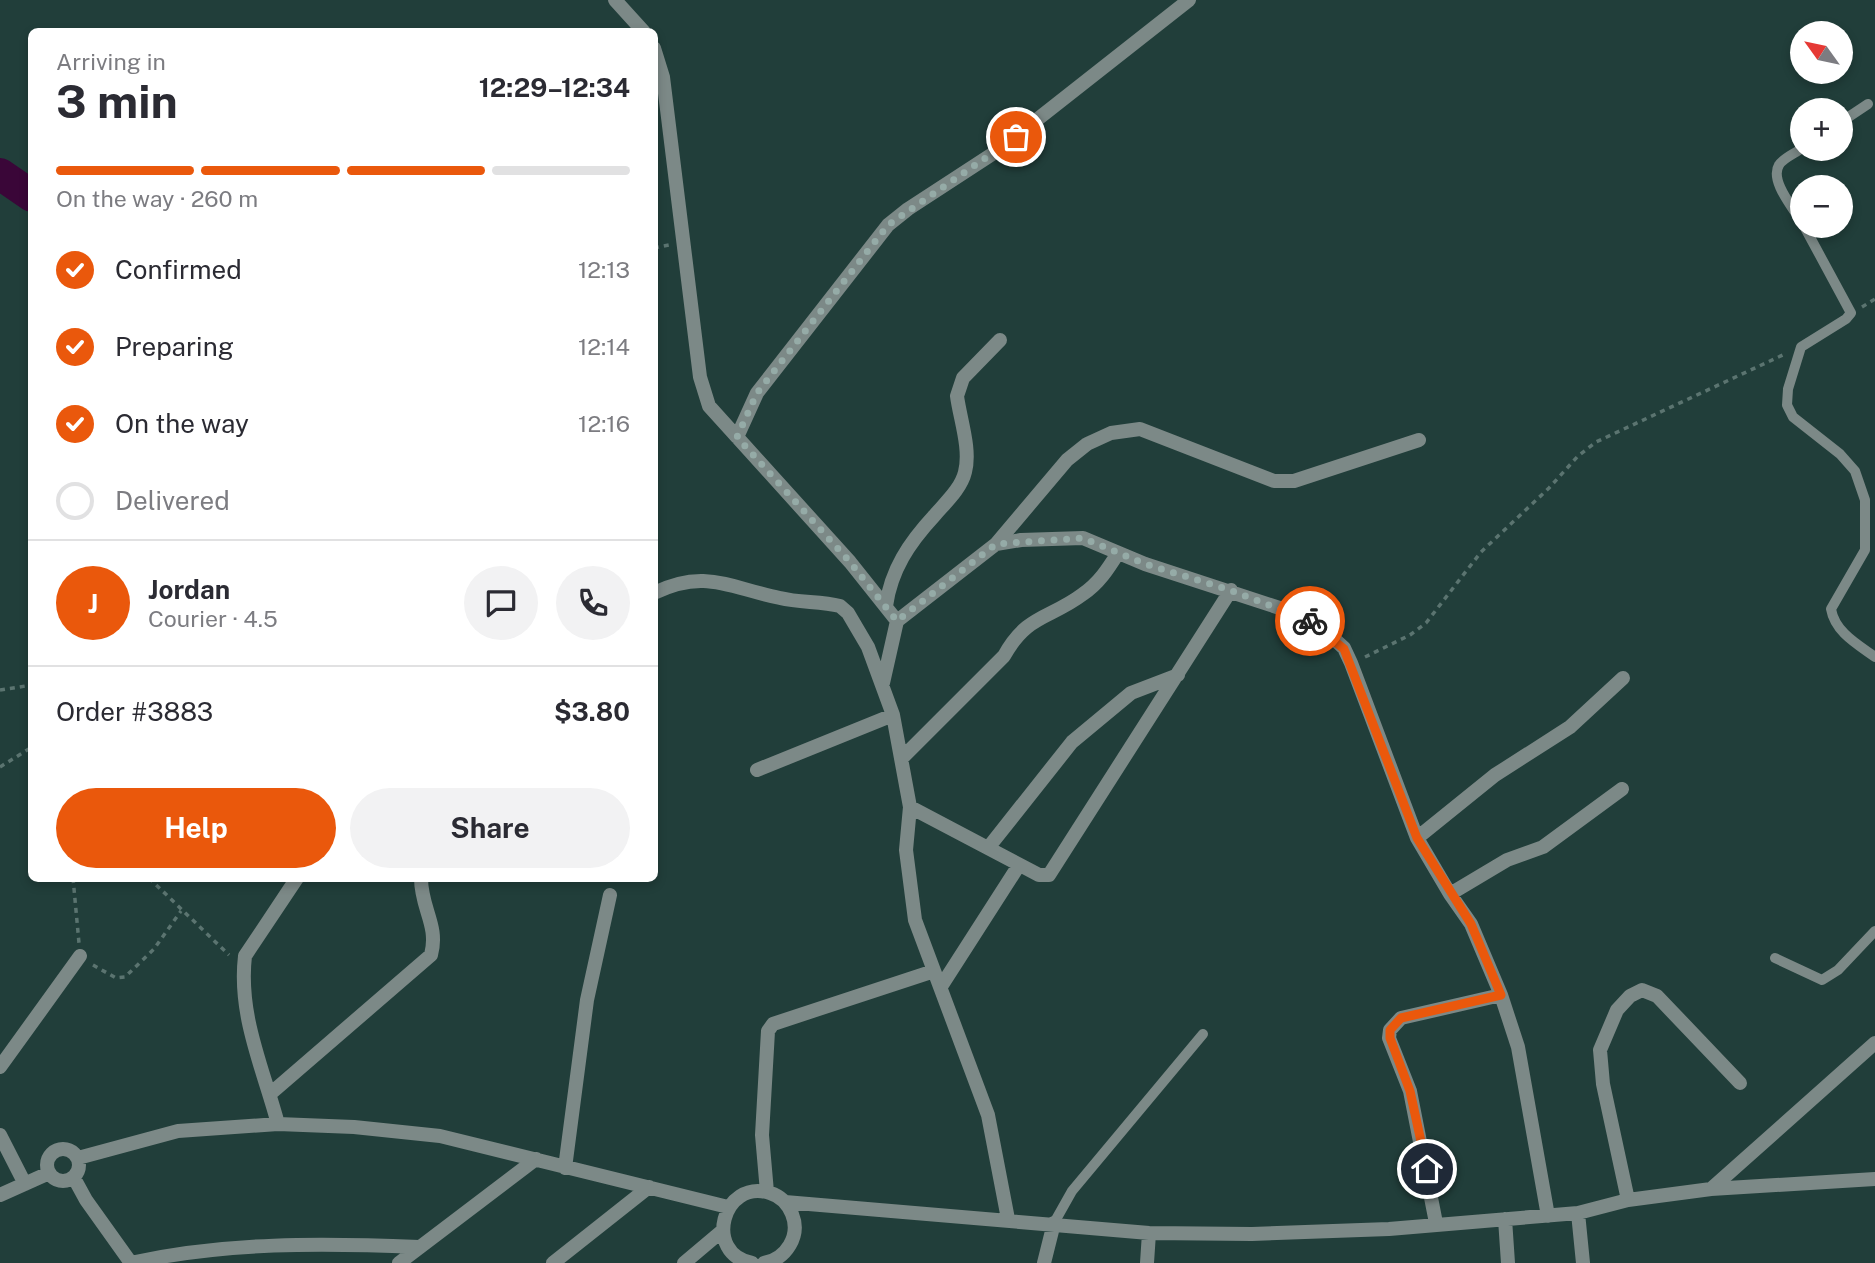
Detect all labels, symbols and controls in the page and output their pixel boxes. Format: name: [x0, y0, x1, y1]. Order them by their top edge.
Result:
north arrow: [1790, 21, 1853, 84]
map controls: [1790, 21, 1853, 238]
text: Arriving in: [56, 48, 166, 75]
text: 12:29–12:34: [479, 72, 630, 103]
text: 3 min: [56, 74, 178, 128]
button: +: [1790, 98, 1853, 161]
pin: [986, 107, 1046, 167]
icon: bag: [997, 118, 1035, 156]
button: −: [1790, 175, 1853, 238]
text: On the way · 260 m: [56, 185, 258, 212]
icon: check: [56, 251, 94, 289]
text: Confirmed: [115, 254, 242, 285]
text: 12:13: [578, 256, 630, 283]
icon: check: [56, 328, 94, 366]
text: Preparing: [115, 331, 234, 362]
text: 12:14: [578, 333, 630, 360]
icon: check: [56, 405, 94, 443]
text: On the way: [115, 408, 249, 439]
text: 12:16: [578, 410, 630, 437]
text: Delivered: [115, 485, 230, 516]
button: chat: [464, 566, 538, 640]
button: phone: [556, 566, 630, 640]
text: Jordan: [148, 574, 230, 605]
courier: [1275, 586, 1345, 656]
text: J: [88, 588, 98, 619]
icon: bike: [1291, 602, 1329, 640]
text: Courier · 4.5: [148, 605, 278, 632]
text: Order #3883: [56, 696, 213, 727]
text: $3.80: [554, 696, 630, 727]
button: Help: [56, 788, 336, 868]
button: Share: [350, 788, 630, 868]
pin: [1397, 1139, 1457, 1199]
icon: home: [1408, 1150, 1446, 1188]

